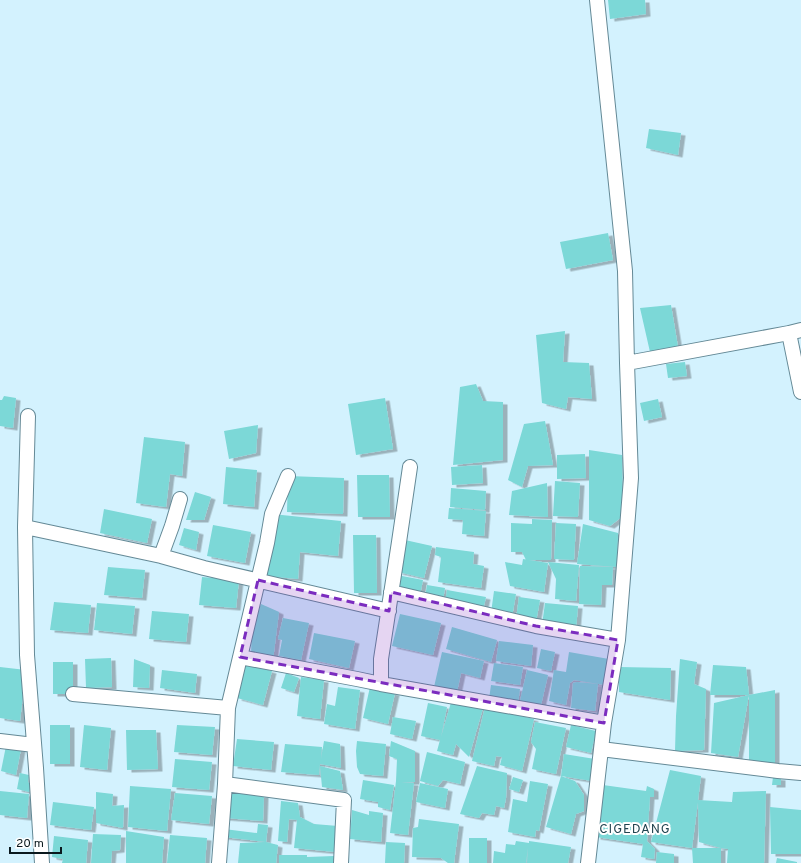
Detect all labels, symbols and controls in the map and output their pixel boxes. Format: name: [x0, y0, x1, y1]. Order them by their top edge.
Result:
district label: CIGEDANG: [599, 822, 671, 838]
scale bar: [10, 829, 61, 855]
text: 20 m: [16, 836, 44, 852]

